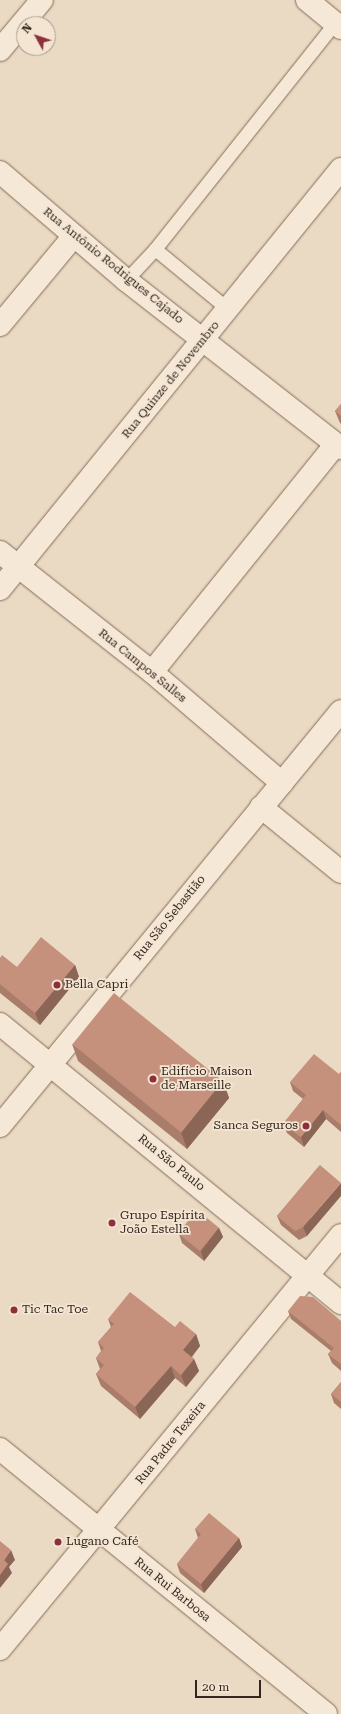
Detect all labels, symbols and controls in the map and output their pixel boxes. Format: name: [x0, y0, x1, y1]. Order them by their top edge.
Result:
north arrow: [16, 16, 56, 56]
text: N: [19, 21, 35, 36]
street label: Rua Antônio Rodrigues Cajado: [40, 205, 186, 327]
street label: Rua Quinze de Novembro: [119, 318, 223, 442]
street label: Rua Campos Salles: [95, 626, 189, 706]
street label: Rua São Sebastião: [131, 872, 209, 964]
place label: Bella Capri: [65, 978, 128, 992]
marker: Bella Capri: [52, 980, 62, 990]
place label: Edifício Maison de Marseille: [161, 1065, 252, 1093]
marker: Edifício Maison de Marseille: [148, 1074, 158, 1084]
place label: Sanca Seguros: [214, 1119, 298, 1133]
marker: Sanca Seguros: [301, 1121, 311, 1131]
street label: Rua São Paulo: [135, 1132, 207, 1194]
place label: Grupo Espírita João Estella: [120, 1209, 205, 1237]
marker: Grupo Espírita João Estella: [107, 1218, 117, 1228]
place label: Tic Tac Toe: [22, 1303, 88, 1317]
marker: Tic Tac Toe: [9, 1305, 19, 1315]
street label: Rua Padre Texeira: [133, 1398, 209, 1488]
place label: Lugano Café: [66, 1535, 139, 1549]
marker: Lugano Café: [53, 1537, 63, 1547]
street label: Rua Rui Barbosa: [131, 1555, 213, 1625]
scale bar: [197, 1672, 263, 1698]
text: 20 m: [202, 1680, 229, 1694]

